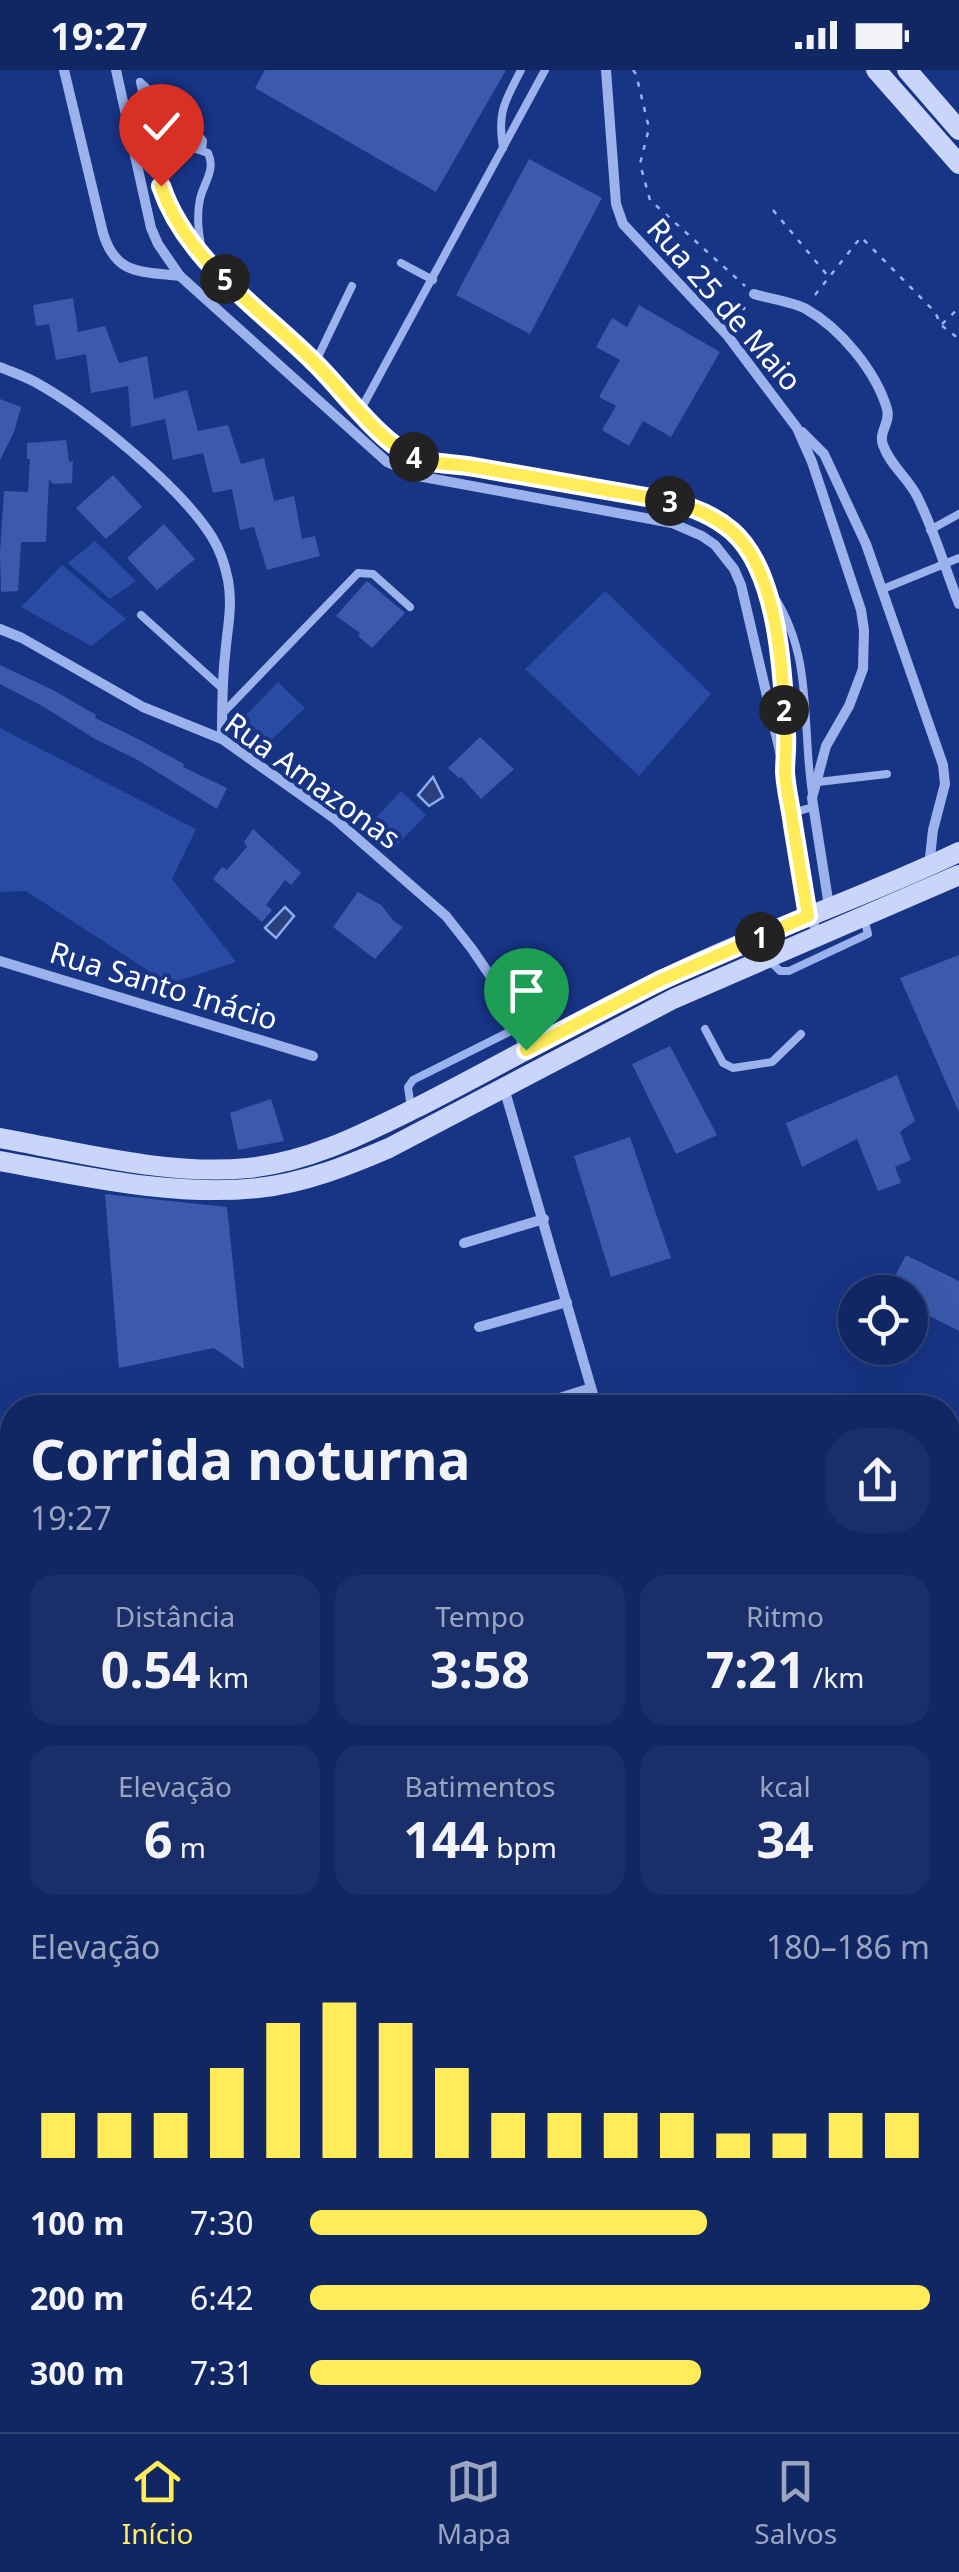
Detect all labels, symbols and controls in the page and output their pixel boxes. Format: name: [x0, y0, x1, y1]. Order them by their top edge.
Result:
text: 19:27: [50, 9, 148, 61]
pin: [119, 84, 204, 187]
icon: check: [134, 99, 189, 154]
street label: Rua 25 de Maio: [638, 209, 812, 399]
pin: 5: [200, 254, 250, 304]
text: 5: [217, 260, 233, 298]
pin: 4: [389, 432, 439, 482]
text: 4: [406, 438, 422, 476]
pin: 3: [645, 476, 695, 526]
text: 3: [662, 482, 678, 520]
pin: 2: [759, 685, 809, 735]
text: 2: [776, 691, 792, 729]
street label: Rua Amazonas: [217, 702, 409, 858]
pin: 1: [735, 912, 785, 962]
text: 1: [752, 918, 768, 956]
street label: Rua Santo Inácio: [45, 931, 283, 1039]
pin: [484, 948, 569, 1051]
icon: arrive: [499, 963, 554, 1018]
map controls: [838, 1275, 928, 1365]
button: locate: [838, 1275, 928, 1365]
text: Corrida noturna: [30, 1421, 470, 1496]
button: share: [825, 1428, 930, 1533]
text: 19:27: [30, 1496, 112, 1539]
text: Distância: [115, 1597, 235, 1635]
text: Tempo: [435, 1597, 525, 1635]
text: Ritmo: [746, 1597, 824, 1635]
text: 0.54: [101, 1635, 201, 1703]
text: 3:58: [430, 1635, 530, 1703]
text: 7:21: [706, 1635, 806, 1703]
text: km: [201, 1658, 249, 1696]
text: /km: [806, 1658, 864, 1696]
text: Elevação: [118, 1767, 232, 1805]
text: Batimentos: [405, 1767, 555, 1805]
text: kcal: [759, 1767, 811, 1805]
text: 6: [144, 1805, 173, 1873]
text: 144: [403, 1805, 489, 1873]
text: 34: [756, 1805, 814, 1873]
text: m: [173, 1828, 206, 1866]
text: bpm: [489, 1828, 557, 1866]
text: Elevação: [30, 1925, 160, 1968]
text: 180–186 m: [766, 1925, 930, 1968]
text: 100 m: [30, 2201, 124, 2244]
text: 7:30: [190, 2201, 254, 2244]
text: 200 m: [30, 2276, 124, 2319]
text: 6:42: [190, 2276, 254, 2319]
text: 300 m: [30, 2351, 124, 2394]
text: 7:31: [190, 2351, 254, 2394]
tab: Início: [122, 2454, 193, 2552]
tab: Mapa: [437, 2454, 511, 2552]
tab: Salvos: [754, 2454, 837, 2552]

